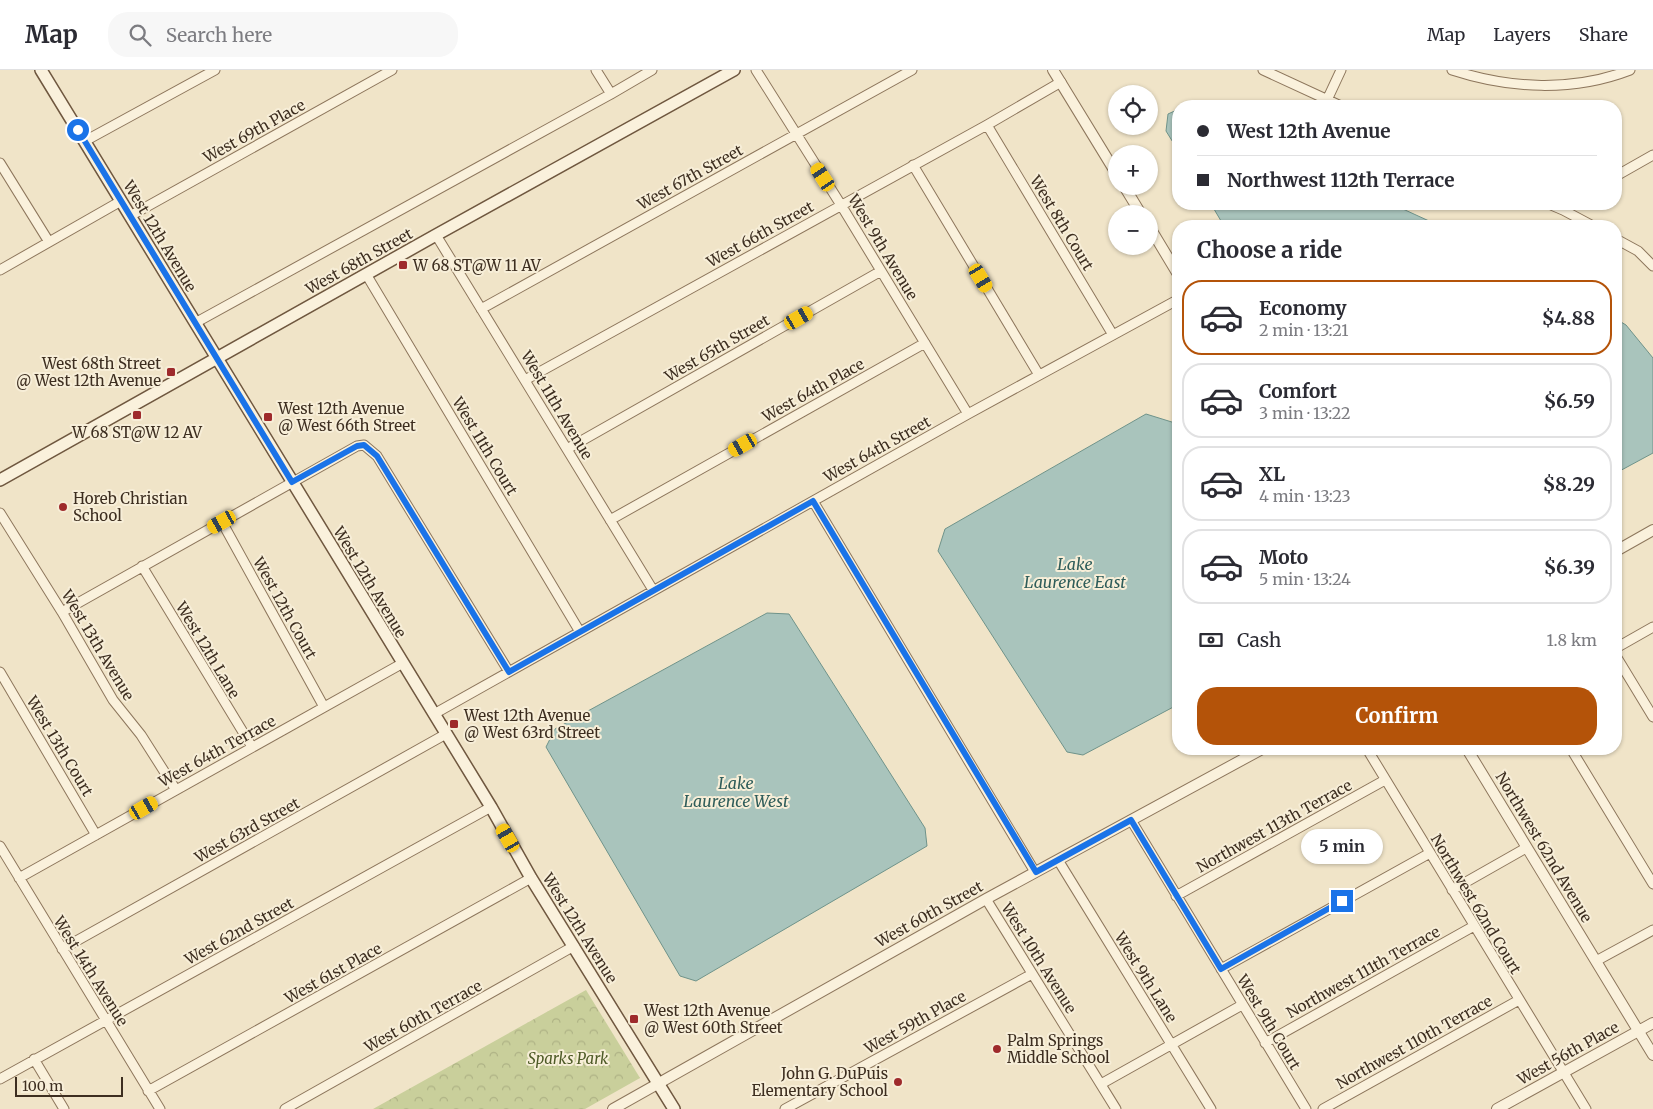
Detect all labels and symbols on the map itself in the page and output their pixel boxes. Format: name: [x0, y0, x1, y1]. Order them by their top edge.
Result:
street label: West 69th Place: [199, 95, 308, 167]
route start: [67, 119, 89, 141]
street label: West 67th Street: [633, 140, 746, 214]
car: [808, 160, 837, 194]
street label: West 8th Court: [1026, 171, 1098, 274]
street label: West 12th Avenue: [119, 176, 201, 295]
street label: West 9th Avenue: [843, 190, 922, 303]
street label: West 66th Street: [702, 197, 817, 272]
street label: West 68th Street: [301, 224, 416, 299]
place label: W 68 ST@W 11 AV: [412, 256, 542, 275]
marker: W 68 ST@W 11 AV: [397, 259, 409, 271]
car: [966, 261, 995, 295]
car: [782, 304, 815, 332]
street label: West 65th Street: [660, 310, 773, 386]
street label: West 11th Avenue: [517, 346, 597, 463]
place label: West 68th Street @ West 12th Avenue: [16, 354, 161, 390]
street label: West 64th Place: [758, 354, 868, 426]
marker: West 68th Street @ West 12th Avenue: [165, 366, 177, 378]
street label: West 11th Court: [448, 393, 522, 499]
place label: West 12th Avenue @ West 66th Street: [277, 399, 416, 435]
marker: W 68 ST@W 12 AV: [131, 409, 143, 421]
marker: West 12th Avenue @ West 66th Street: [262, 411, 274, 423]
street label: West 64th Street: [819, 412, 934, 487]
place label: W 68 ST@W 12 AV: [71, 423, 203, 442]
car: [726, 431, 759, 459]
place label: Horeb Christian School: [73, 489, 188, 525]
marker: Horeb Christian School: [57, 501, 69, 513]
car: [205, 508, 238, 536]
street label: West 12th Avenue: [329, 522, 411, 641]
street label: West 12th Court: [249, 553, 321, 663]
water label: Lake Laurence East: [1024, 554, 1126, 592]
street label: West 13th Avenue: [57, 585, 139, 704]
street label: West 12th Lane: [171, 597, 244, 702]
street label: West 13th Court: [22, 692, 97, 800]
place label: West 12th Avenue @ West 63rd Street: [463, 706, 600, 742]
street label: West 64th Terrace: [154, 711, 279, 792]
marker: West 12th Avenue @ West 63rd Street: [448, 718, 460, 730]
street label: Northwest 62nd Avenue: [1492, 768, 1597, 926]
water label: Lake Laurence West: [684, 773, 789, 811]
street label: Northwest 113th Terrace: [1193, 775, 1355, 877]
street label: West 63rd Street: [190, 793, 303, 867]
car: [127, 794, 160, 822]
car: [494, 821, 521, 855]
callout: 5 min: [1301, 828, 1383, 864]
street label: Northwest 62nd Court: [1427, 831, 1525, 978]
street label: West 12th Avenue: [538, 869, 622, 987]
street label: West 60th Street: [871, 877, 986, 952]
route end: [1331, 890, 1353, 912]
street label: West 62nd Street: [180, 893, 297, 969]
street label: West 10th Avenue: [997, 898, 1081, 1017]
street label: West 14th Avenue: [49, 912, 132, 1030]
street label: Northwest 111th Terrace: [1283, 922, 1443, 1022]
street label: West 9th Lane: [1110, 927, 1181, 1026]
street label: West 61st Place: [280, 938, 385, 1008]
street label: West 9th Court: [1233, 970, 1305, 1073]
street label: West 60th Terrace: [360, 976, 485, 1057]
street label: West 59th Place: [860, 986, 969, 1058]
street label: Northwest 110th Terrace: [1333, 991, 1496, 1093]
place label: West 12th Avenue @ West 60th Street: [643, 1001, 783, 1037]
marker: West 12th Avenue @ West 60th Street: [628, 1013, 640, 1025]
street label: West 56th Place: [1513, 1017, 1622, 1089]
place label: Palm Springs Middle School: [1007, 1031, 1110, 1067]
marker: Palm Springs Middle School: [991, 1043, 1003, 1055]
park label: Sparks Park: [528, 1049, 609, 1068]
place label: John G. DuPuis Elementary School: [751, 1064, 888, 1100]
scale bar: [15, 1074, 122, 1097]
marker: John G. DuPuis Elementary School: [892, 1076, 904, 1088]

